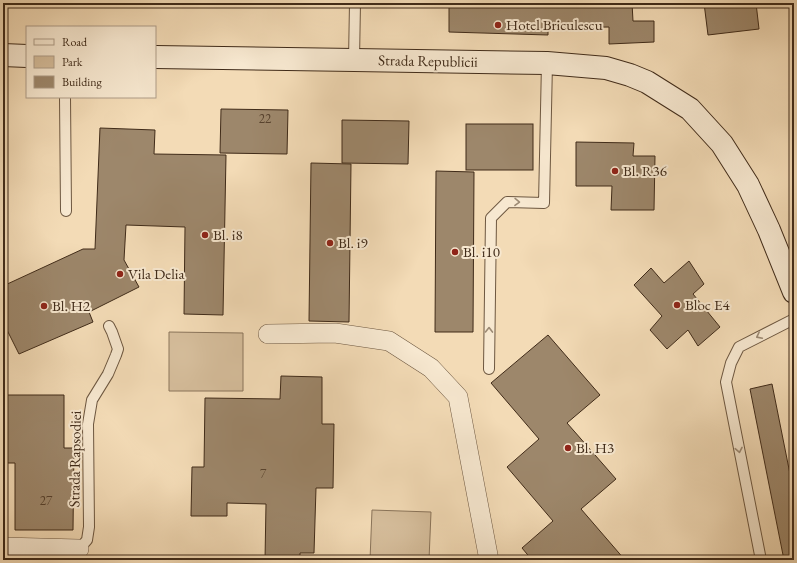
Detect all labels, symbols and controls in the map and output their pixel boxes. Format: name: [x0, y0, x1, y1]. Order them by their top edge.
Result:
place label: Hotel Briculescu: [506, 15, 603, 34]
marker: Hotel Briculescu: [493, 20, 503, 30]
legend: [26, 26, 156, 98]
text: Road: [62, 34, 88, 50]
street label: Strada Republicii: [378, 50, 478, 71]
text: Park: [62, 54, 83, 70]
text: Building: [62, 74, 103, 90]
house number: 22: [259, 110, 272, 127]
place label: Bl. R36: [623, 161, 667, 180]
marker: Bl. R36: [610, 166, 620, 176]
one-way arrow: [514, 198, 520, 206]
place label: Bl. i8: [213, 225, 243, 244]
marker: Bl. i8: [200, 230, 210, 240]
place label: Bl. i9: [338, 233, 368, 252]
marker: Bl. i9: [325, 238, 335, 248]
place label: Bl. i10: [463, 242, 500, 261]
marker: Bl. i10: [450, 247, 460, 257]
place label: Vila Delia: [128, 264, 184, 283]
marker: Vila Delia: [115, 269, 125, 279]
place label: Bloc E4: [685, 295, 730, 314]
place label: Bl. H2: [52, 296, 91, 315]
marker: Bloc E4: [672, 300, 682, 310]
marker: Bl. H2: [39, 301, 49, 311]
one-way arrow: [485, 327, 493, 333]
one-way arrow: [756, 331, 763, 339]
street label: Strada Rapsodiei: [64, 410, 85, 508]
place label: Bl. H3: [576, 438, 614, 457]
marker: Bl. H3: [563, 443, 573, 453]
one-way arrow: [735, 447, 743, 453]
house number: 7: [260, 465, 267, 482]
house number: 27: [40, 492, 53, 509]

